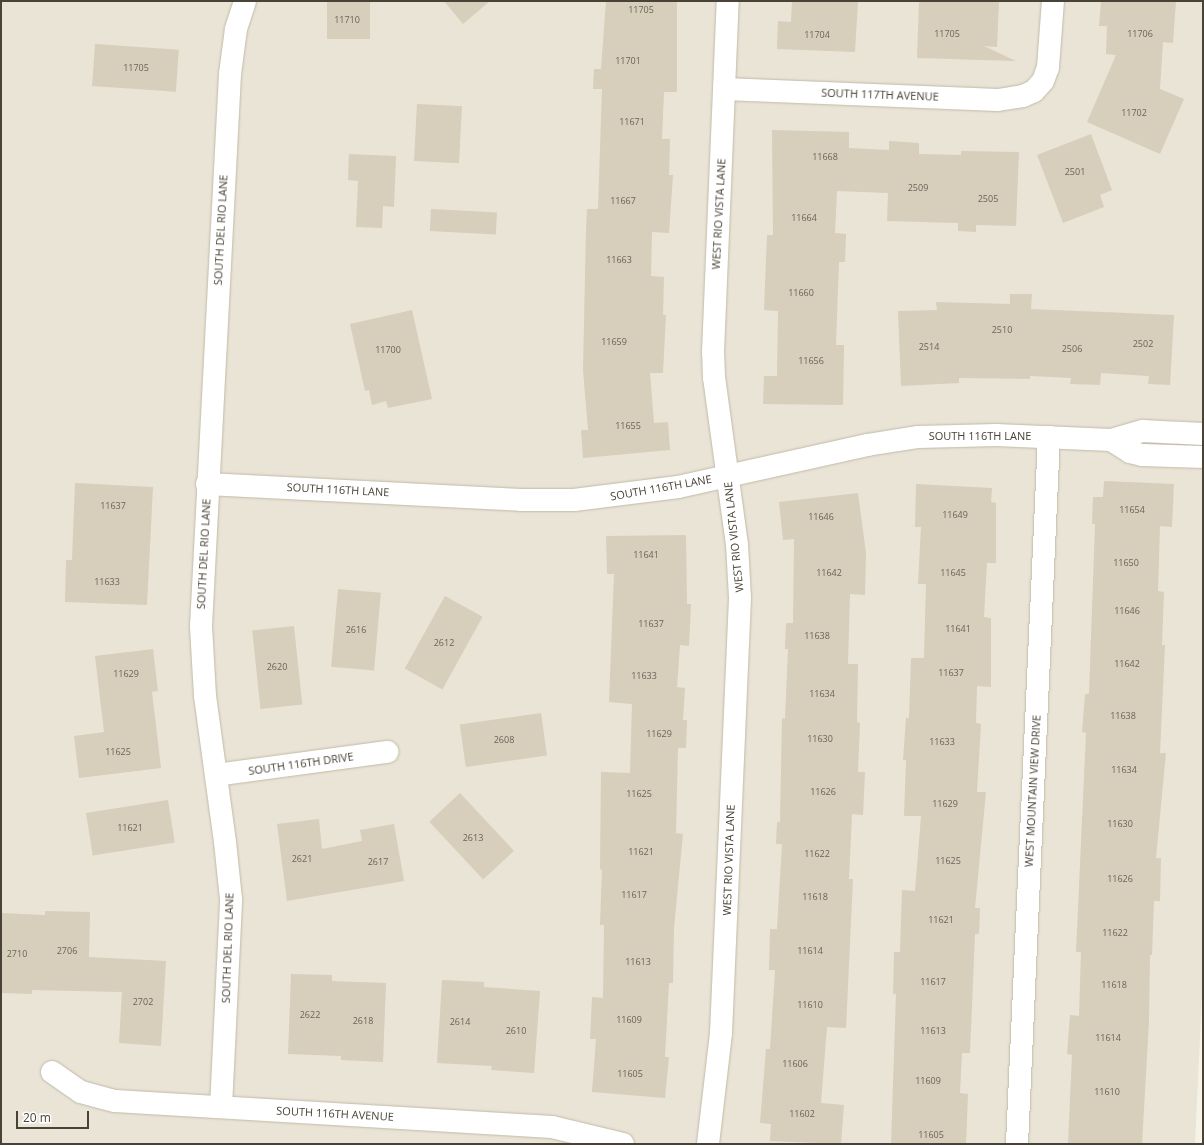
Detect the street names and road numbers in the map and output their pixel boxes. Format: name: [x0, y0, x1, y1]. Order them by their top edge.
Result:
street label: SOUTH 117TH AVENUE: [821, 86, 939, 104]
street label: WEST RIO VISTA LANE: [710, 158, 728, 270]
street label: SOUTH DEL RIO LANE: [212, 174, 230, 286]
street label: SOUTH 116TH LANE: [929, 429, 1031, 443]
street label: SOUTH 116TH LANE: [609, 473, 713, 503]
street label: SOUTH 116TH LANE: [286, 481, 390, 499]
street label: WEST RIO VISTA LANE: [722, 481, 746, 593]
street label: SOUTH DEL RIO LANE: [195, 498, 213, 610]
street label: WEST MOUNTAIN VIEW DRIVE: [1022, 715, 1044, 867]
street label: SOUTH 116TH DRIVE: [248, 750, 354, 778]
street label: WEST RIO VISTA LANE: [720, 804, 738, 916]
street label: SOUTH DEL RIO LANE: [219, 892, 237, 1004]
street label: SOUTH 116TH AVENUE: [276, 1104, 394, 1124]

